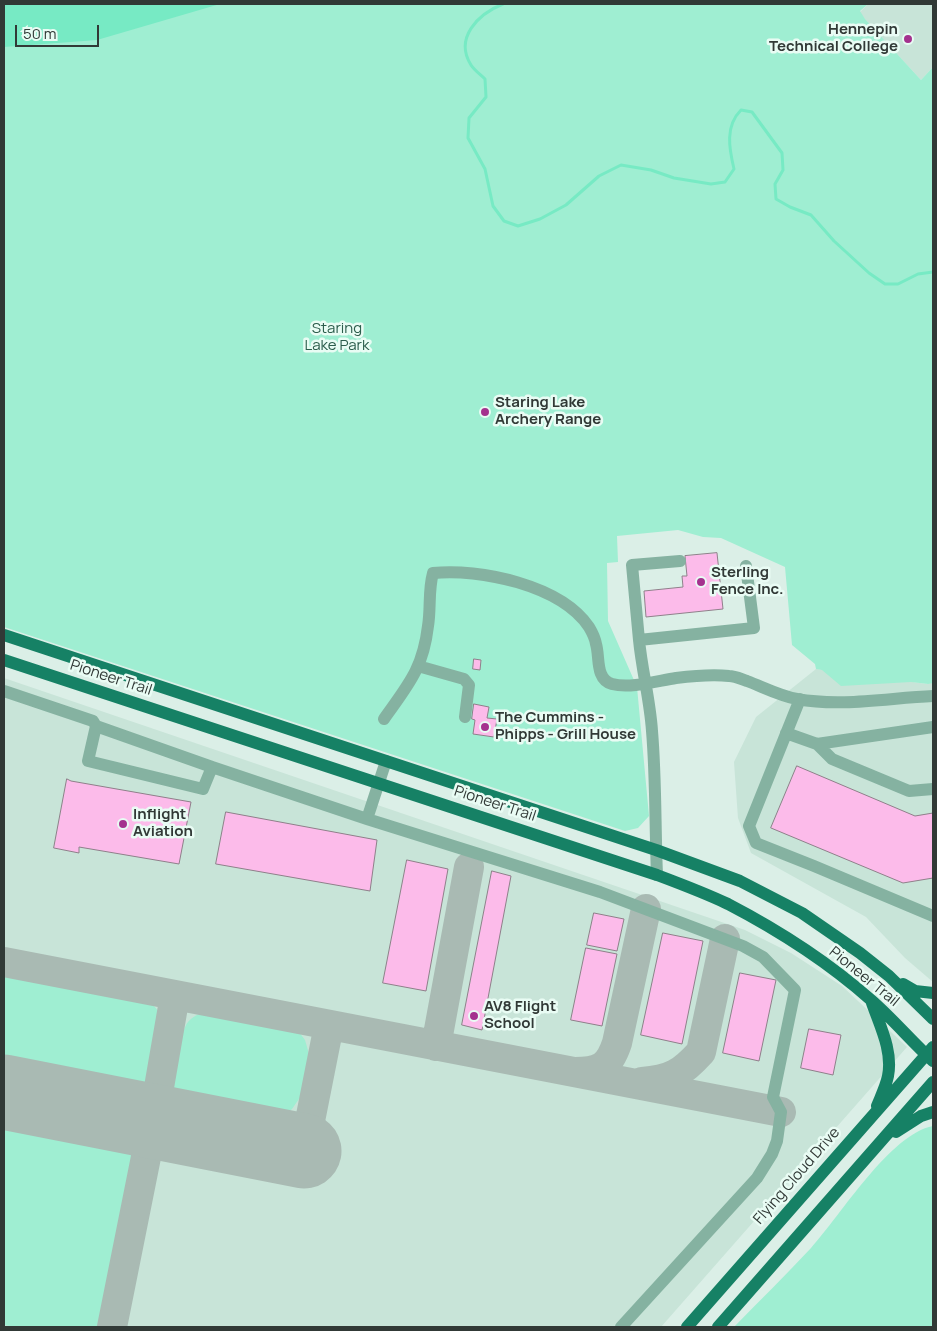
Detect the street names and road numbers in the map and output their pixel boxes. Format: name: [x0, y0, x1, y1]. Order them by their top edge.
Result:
street label: Pioneer Trail: [68, 656, 154, 700]
street label: Pioneer Trail: [452, 782, 538, 826]
street label: Pioneer Trail: [825, 943, 903, 1011]
street label: Flying Cloud Drive: [750, 1124, 844, 1228]

